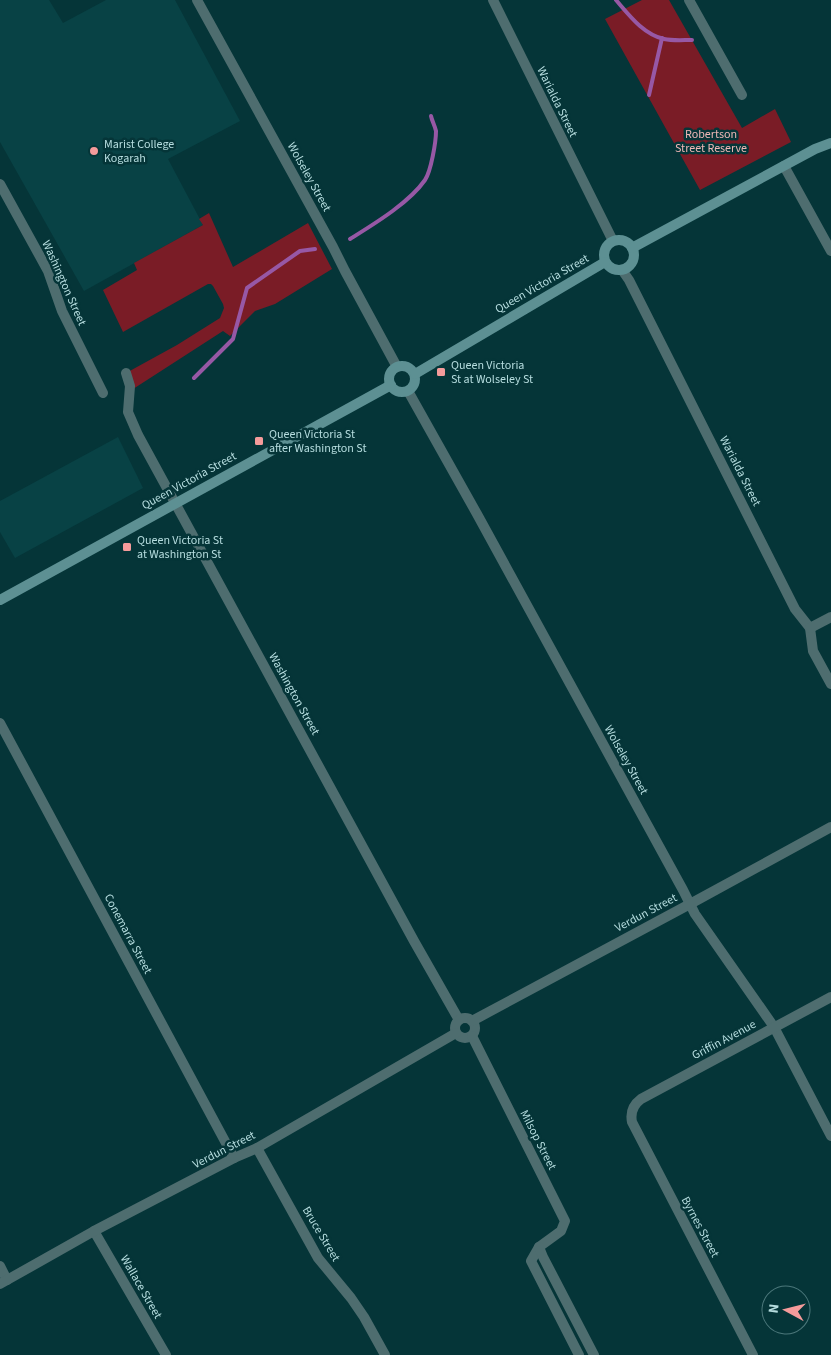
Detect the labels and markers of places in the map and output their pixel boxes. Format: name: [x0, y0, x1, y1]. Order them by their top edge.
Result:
place label: Marist College Kogarah: [104, 136, 174, 167]
marker: Marist College Kogarah: [88, 145, 100, 157]
place label: Queen Victoria St at Wolseley St: [451, 357, 533, 388]
marker: Queen Victoria St at Wolseley St: [435, 366, 447, 378]
place label: Queen Victoria St after Washington St: [269, 426, 366, 457]
marker: Queen Victoria St after Washington St: [253, 435, 265, 447]
place label: Queen Victoria St at Washington St: [137, 532, 223, 563]
marker: Queen Victoria St at Washington St: [121, 541, 133, 553]

